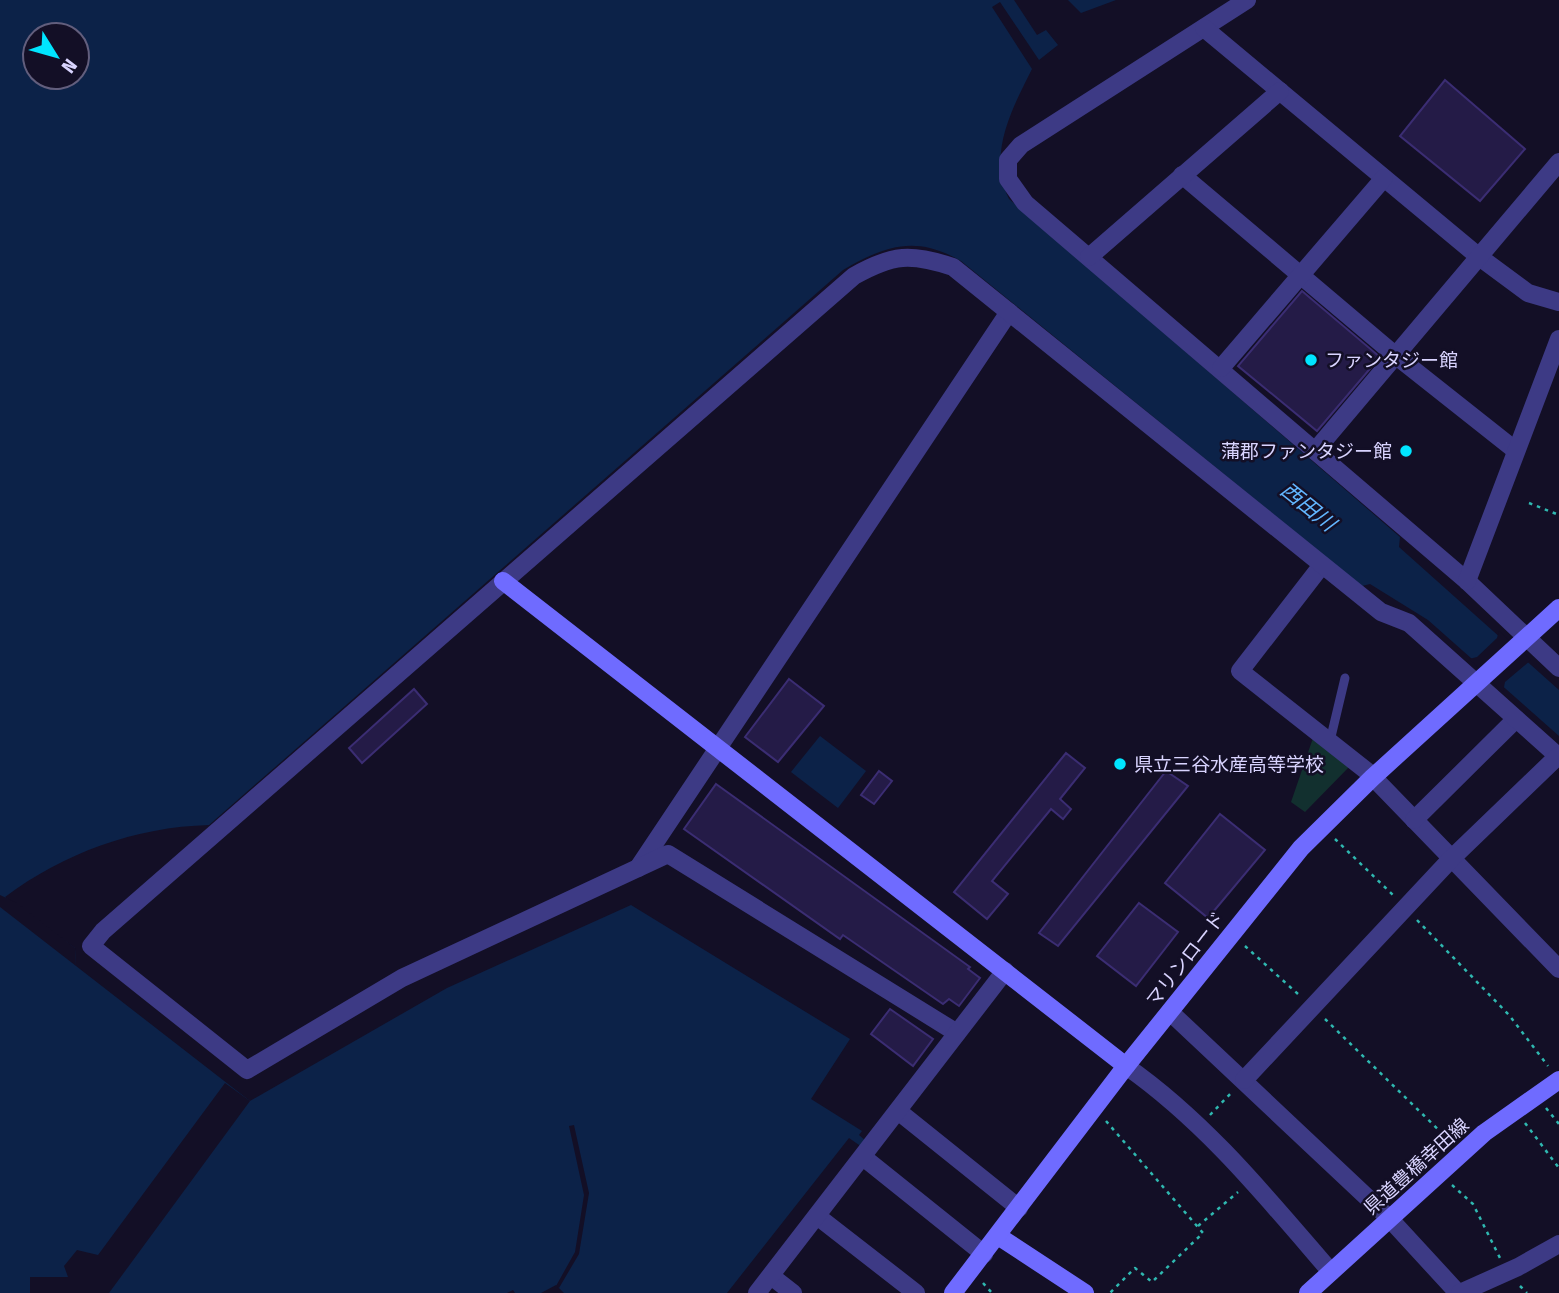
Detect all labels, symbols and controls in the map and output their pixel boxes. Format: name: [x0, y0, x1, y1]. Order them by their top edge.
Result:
north arrow: [21, 21, 91, 91]
text: N: [57, 54, 82, 77]
place label: ファンタジー館: [1325, 349, 1458, 372]
marker: ファンタジー館: [1303, 352, 1319, 368]
place label: 蒲郡ファンタジー館: [1221, 440, 1392, 463]
marker: 蒲郡ファンタジー館: [1398, 443, 1414, 459]
water label: 西田川: [1275, 477, 1342, 538]
place label: 県立三谷水産高等学校: [1134, 753, 1324, 776]
marker: 県立三谷水産高等学校: [1112, 756, 1128, 772]
street label: マリンロード: [1141, 907, 1230, 1011]
street label: 県道豊橋幸田線: [1359, 1113, 1473, 1219]

